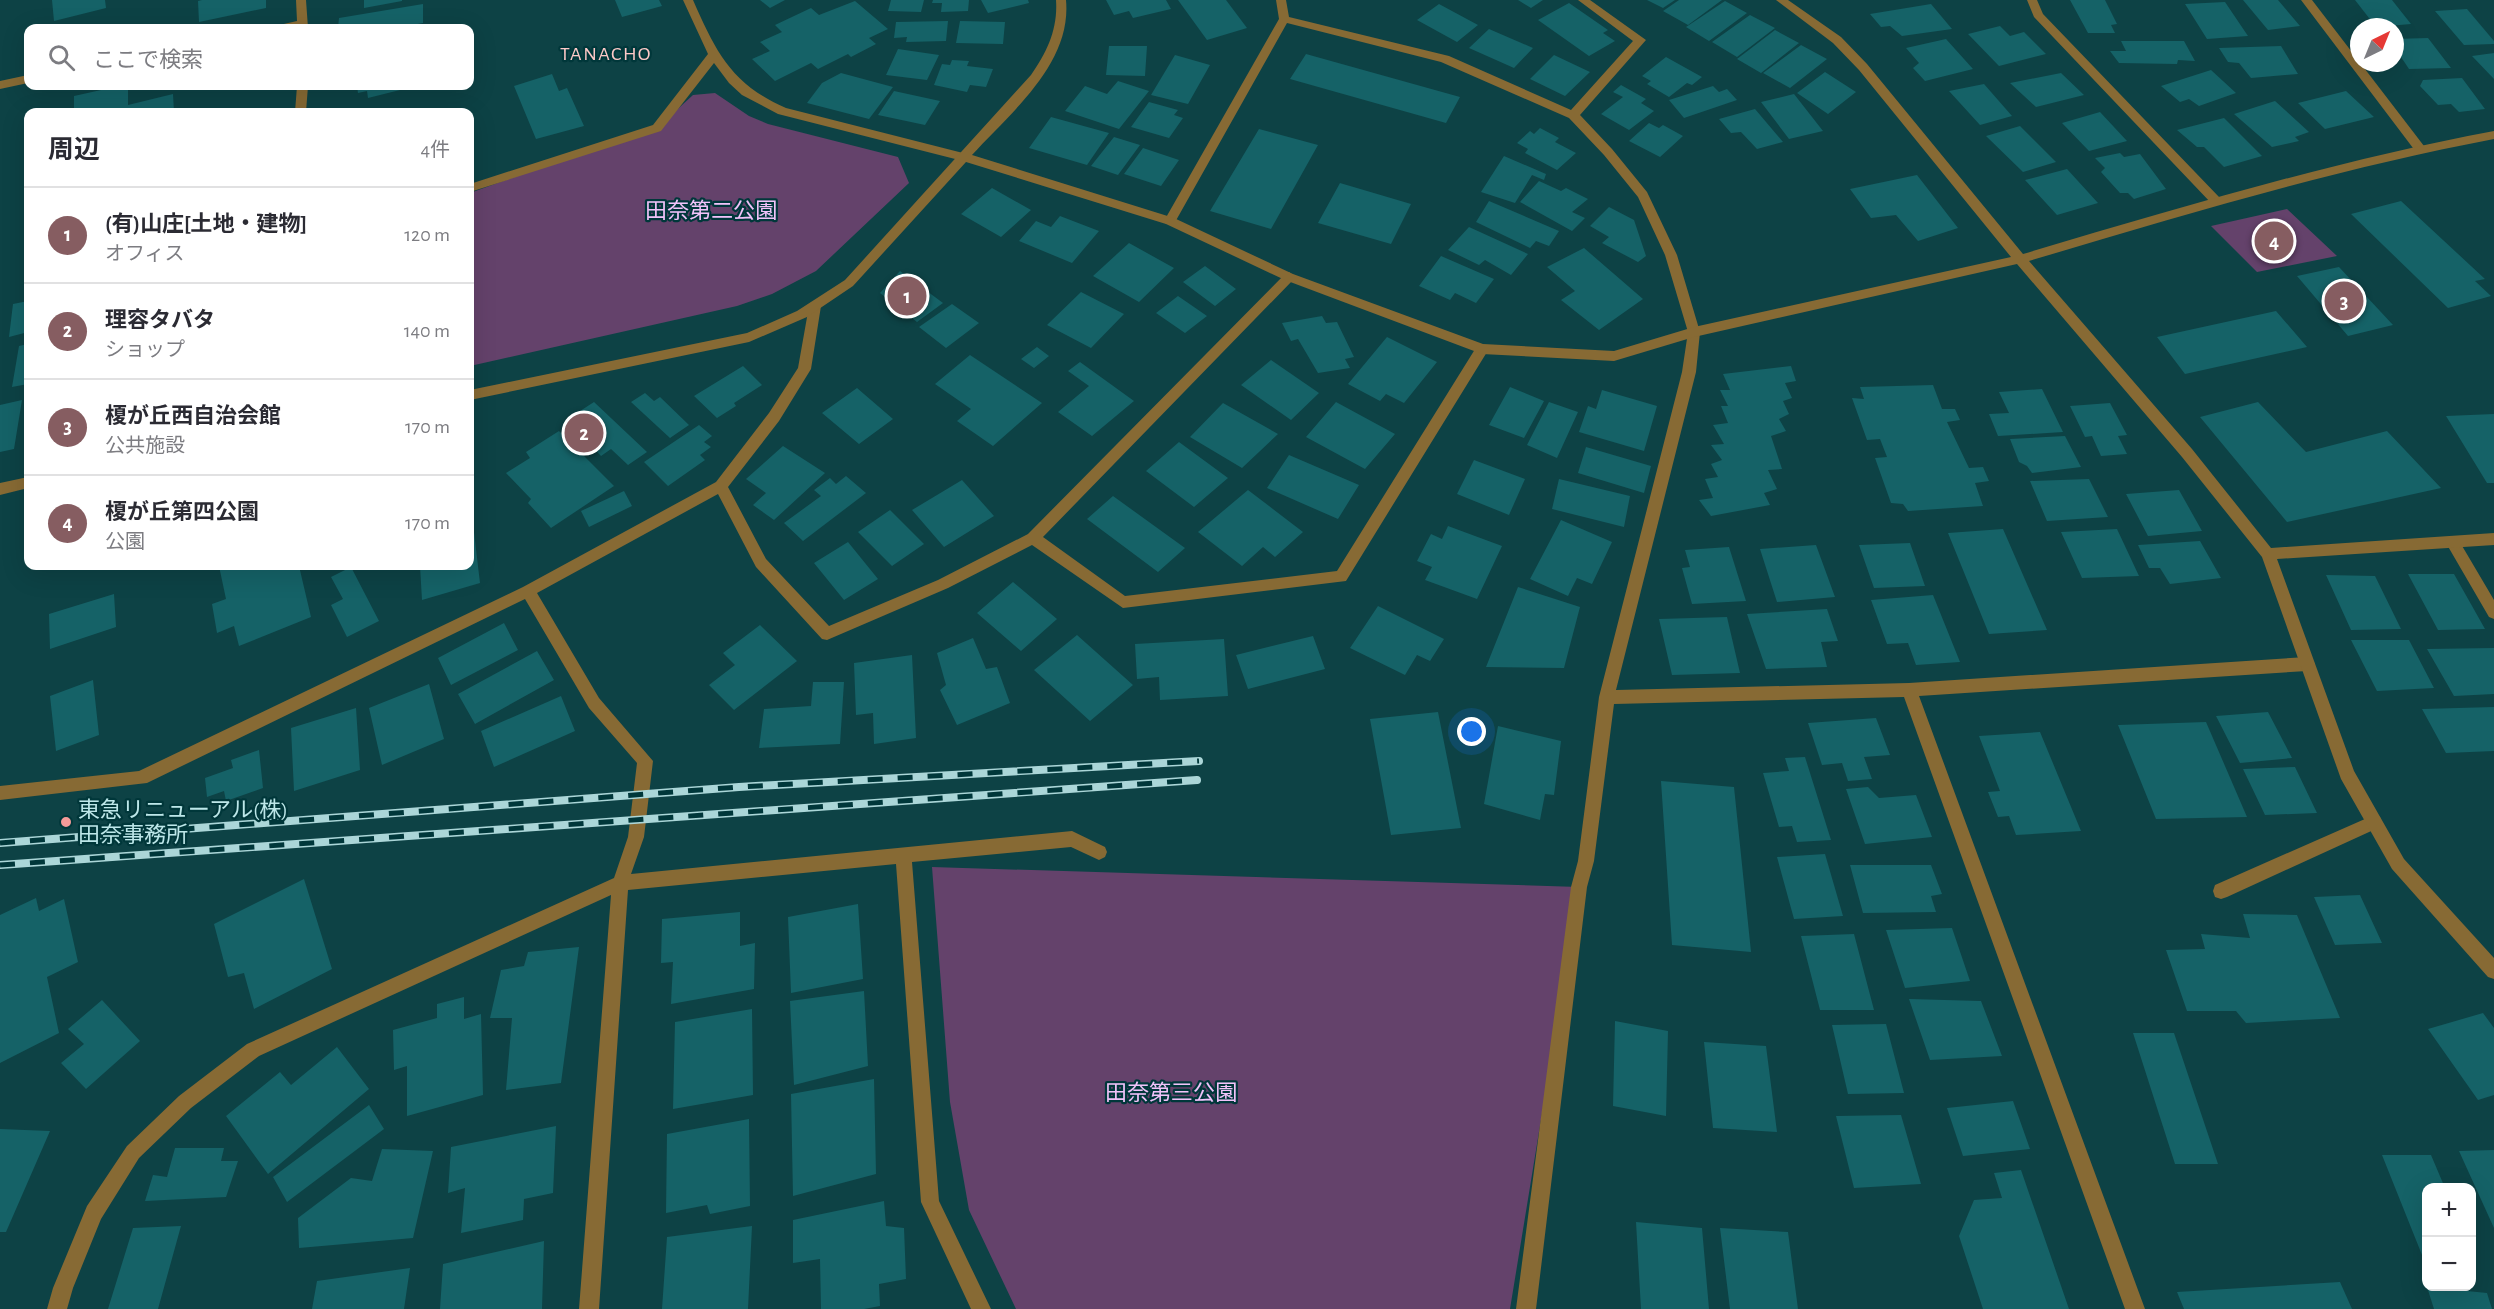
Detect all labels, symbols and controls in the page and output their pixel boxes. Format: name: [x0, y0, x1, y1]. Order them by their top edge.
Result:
north arrow: [2350, 18, 2404, 72]
search box: [24, 24, 474, 90]
icon: search: [45, 41, 78, 74]
district label: TANACHO: [560, 44, 652, 64]
text: ここで検索: [93, 49, 203, 71]
text: 周辺: [48, 137, 100, 163]
text: 4件: [420, 140, 450, 160]
park label: 田奈第二公園: [645, 199, 777, 222]
text: (有)山庄[土地・建物]: [105, 213, 307, 235]
pin: 4: [2254, 218, 2294, 264]
text: 1: [64, 225, 71, 245]
text: 120 m: [404, 225, 450, 245]
text: オフィス: [105, 244, 185, 264]
pin: 1: [888, 274, 926, 318]
pin: 3: [2324, 278, 2364, 324]
text: 理容タバタ: [105, 309, 215, 331]
text: 2: [63, 321, 72, 341]
text: 140 m: [404, 321, 450, 341]
text: ショップ: [105, 340, 185, 360]
text: 榎が丘西自治会館: [105, 405, 281, 427]
pin: 2: [564, 410, 604, 456]
text: 3: [63, 417, 72, 437]
text: 170 m: [405, 417, 450, 437]
text: 公共施設: [105, 436, 185, 456]
text: 榎が丘第四公園: [105, 501, 259, 523]
text: 4: [62, 513, 73, 533]
text: 170 m: [405, 513, 450, 533]
text: 公園: [105, 532, 145, 552]
your location: [1457, 717, 1486, 746]
place label: 東急リニューアル(株) 田奈事務所: [78, 798, 288, 846]
marker: 東急リニューアル(株) 田奈事務所: [59, 815, 73, 829]
park label: 田奈第三公園: [1105, 1081, 1237, 1104]
map controls: [2422, 1183, 2476, 1291]
button: +: [2422, 1183, 2476, 1237]
button: −: [2422, 1237, 2476, 1291]

